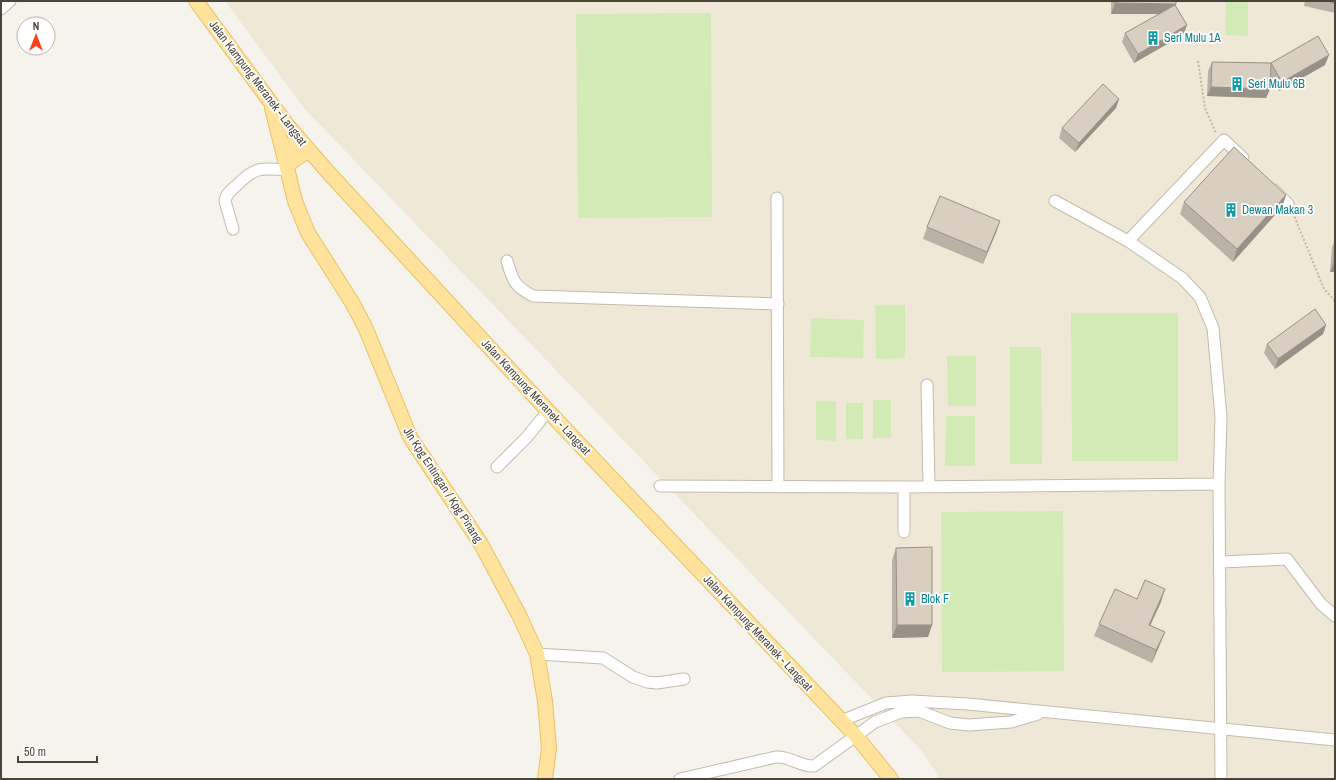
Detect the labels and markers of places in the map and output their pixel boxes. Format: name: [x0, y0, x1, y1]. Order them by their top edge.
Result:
building icon: Seri Mulu 1A: [1145, 30, 1161, 46]
place label: Seri Mulu 1A: [1164, 30, 1221, 46]
building icon: Seri Mulu 6B: [1229, 76, 1245, 92]
place label: Seri Mulu 6B: [1248, 76, 1305, 92]
building icon: Dewan Makan 3: [1223, 202, 1239, 218]
place label: Dewan Makan 3: [1242, 202, 1313, 218]
building icon: Blok F: [902, 591, 918, 607]
place label: Blok F: [921, 591, 949, 607]

